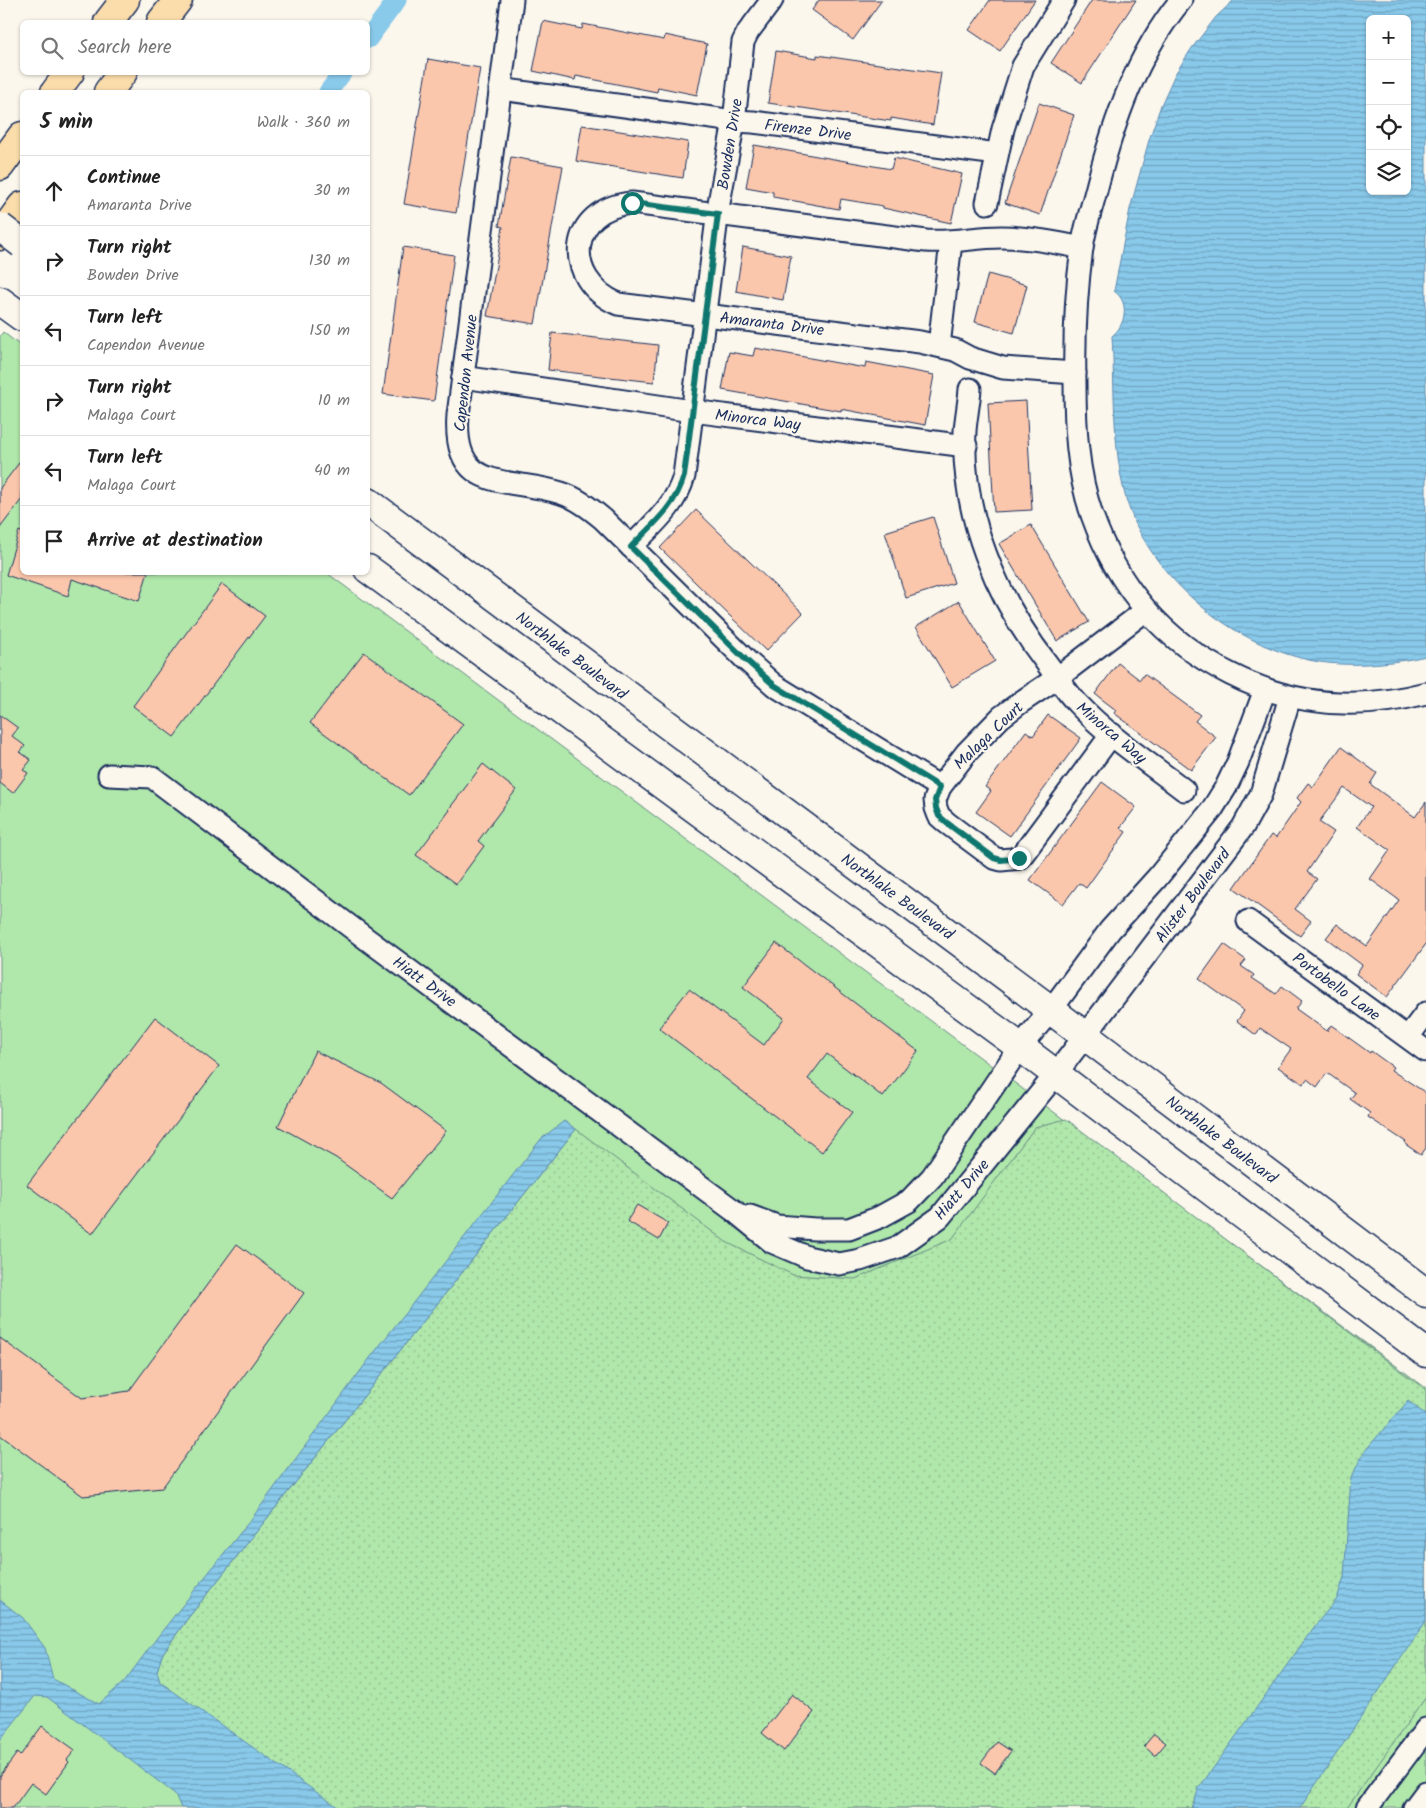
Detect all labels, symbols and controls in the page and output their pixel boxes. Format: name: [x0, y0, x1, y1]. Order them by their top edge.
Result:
map controls: [1366, 15, 1411, 195]
button: +: [1366, 15, 1411, 60]
search box: [20, 20, 370, 75]
text: Search here: [78, 33, 172, 63]
icon: search: [38, 34, 66, 62]
button: −: [1366, 60, 1411, 105]
street label: Bowden Drive: [711, 97, 750, 191]
button: locate: [1366, 105, 1411, 150]
text: 5 min: [40, 106, 93, 139]
text: Walk · 360 m: [257, 110, 350, 135]
street label: Firenze Drive: [763, 113, 853, 148]
button: layers: [1366, 150, 1411, 195]
text: Continue: [87, 163, 160, 193]
icon: ahead: [40, 177, 68, 205]
text: 30 m: [314, 178, 350, 203]
route start: [621, 192, 644, 215]
text: Amaranta Drive: [87, 193, 192, 218]
text: Turn right: [87, 233, 172, 263]
icon: right: [40, 247, 68, 275]
text: 130 m: [309, 248, 350, 273]
text: Bowden Drive: [87, 263, 179, 288]
text: Turn left: [87, 303, 162, 333]
street label: Amaranta Drive: [718, 306, 825, 343]
street label: Capendon Avenue: [448, 313, 485, 433]
icon: left: [40, 317, 68, 345]
text: 150 m: [309, 318, 350, 343]
text: Capendon Avenue: [87, 333, 205, 358]
text: Turn right: [87, 373, 172, 403]
icon: right: [40, 387, 68, 415]
text: 10 m: [318, 388, 350, 413]
text: Malaga Court: [87, 403, 176, 428]
street label: Minorca Way: [714, 403, 803, 438]
text: Turn left: [87, 443, 162, 473]
icon: left: [40, 457, 68, 485]
text: 40 m: [314, 458, 350, 483]
text: Malaga Court: [87, 473, 176, 498]
text: Arrive at destination: [87, 526, 263, 556]
icon: arrive: [40, 527, 68, 555]
street label: Northlake Boulevard: [510, 606, 633, 707]
street label: Malaga Court: [948, 696, 1030, 776]
street label: Minorca Way: [1070, 696, 1152, 771]
street label: Alister Boulevard: [1149, 842, 1238, 949]
route end: [1008, 847, 1031, 870]
street label: Northlake Boulevard: [835, 848, 960, 947]
street label: Portobello Lane: [1287, 947, 1385, 1028]
street label: Hiatt Drive: [387, 950, 461, 1014]
street label: Northlake Boulevard: [1160, 1090, 1283, 1191]
street label: Hiatt Drive: [928, 1154, 996, 1226]

